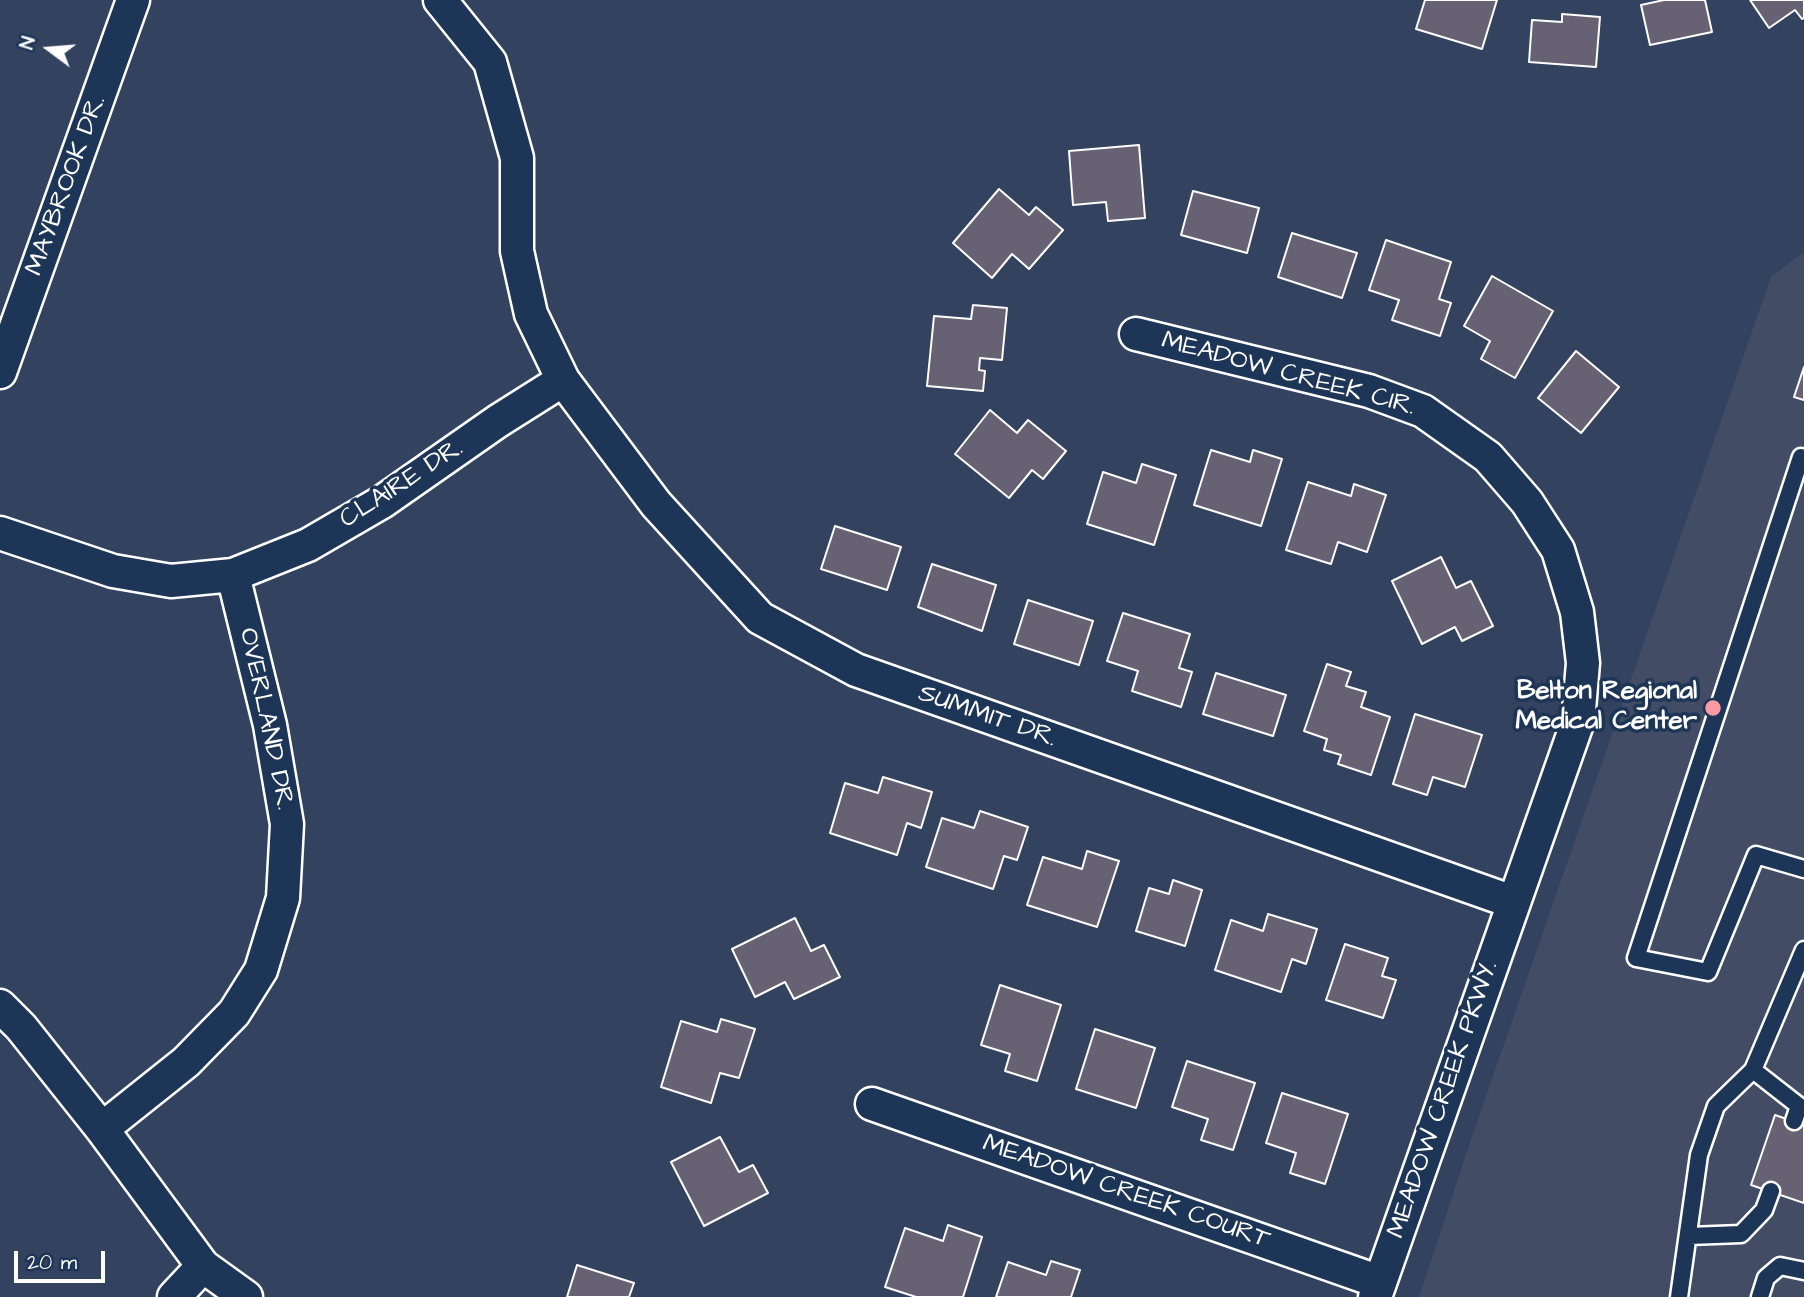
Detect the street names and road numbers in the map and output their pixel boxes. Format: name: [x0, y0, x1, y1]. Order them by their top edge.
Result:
street label: MAYBROOK DR.: [20, 92, 114, 280]
street label: MEADOW CREEK CIR.: [1158, 326, 1418, 424]
street label: CLAIRE DR.: [335, 434, 469, 536]
street label: OVERLAND DR.: [231, 625, 299, 813]
street label: SUMMIT DR.: [914, 679, 1060, 755]
street label: MEADOW CREEK PKWY.: [1382, 957, 1506, 1243]
street label: MEADOW CREEK COURT: [978, 1129, 1274, 1257]

